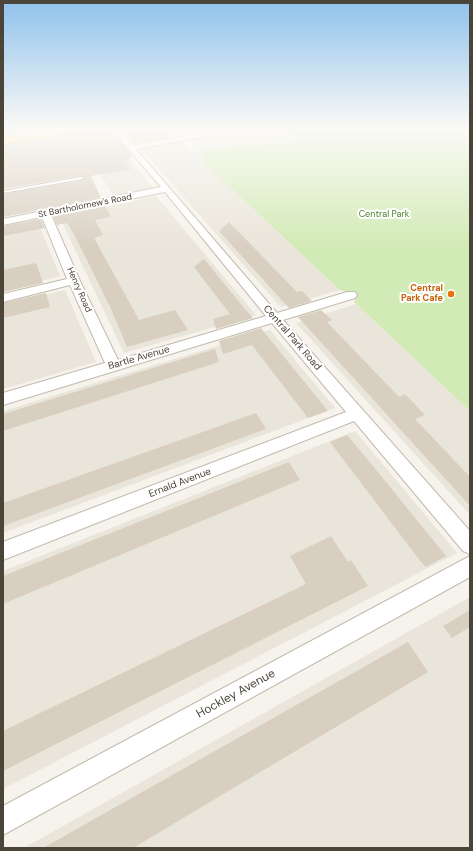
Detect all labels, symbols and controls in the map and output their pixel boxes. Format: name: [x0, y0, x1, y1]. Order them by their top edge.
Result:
street label: St Bartholomew's Road: [37, 192, 133, 220]
park label: Central Park: [359, 210, 409, 220]
street label: Henry Road: [64, 266, 94, 314]
place label: Central Park Cafe: [401, 284, 443, 305]
marker: Central Park Cafe: [446, 289, 456, 299]
street label: Central Park Road: [260, 303, 324, 373]
street label: Bartle Avenue: [107, 343, 171, 373]
street label: Ernald Avenue: [147, 466, 213, 500]
street label: Hockley Avenue: [194, 666, 278, 722]

